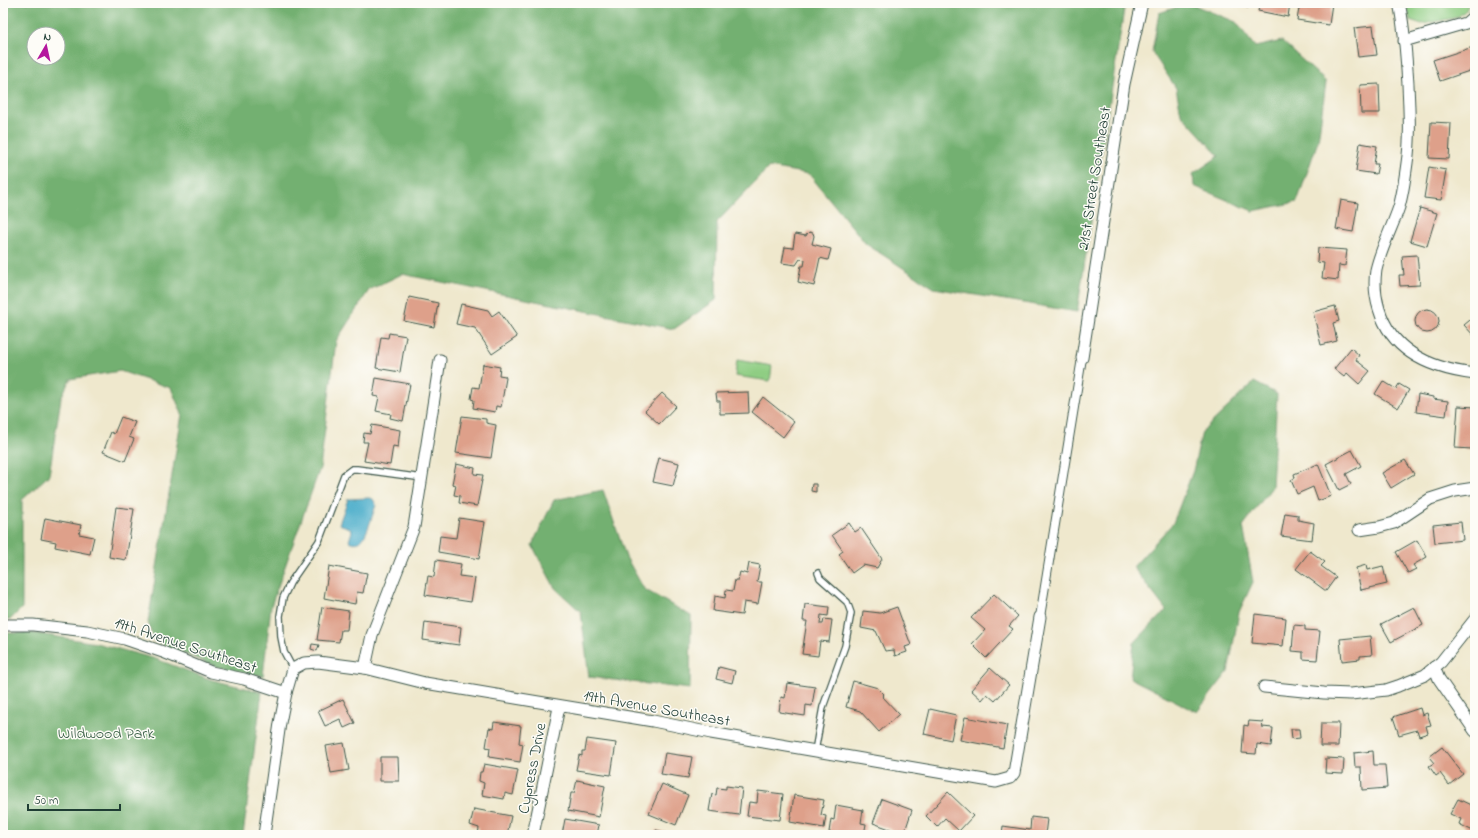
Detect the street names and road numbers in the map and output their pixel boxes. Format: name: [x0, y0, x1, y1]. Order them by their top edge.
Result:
street label: 21st Street Southeast: [1072, 104, 1118, 252]
street label: 19th Avenue Southeast: [111, 612, 260, 680]
street label: 19th Avenue Southeast: [581, 684, 733, 734]
street label: Cypress Drive: [512, 720, 554, 816]

